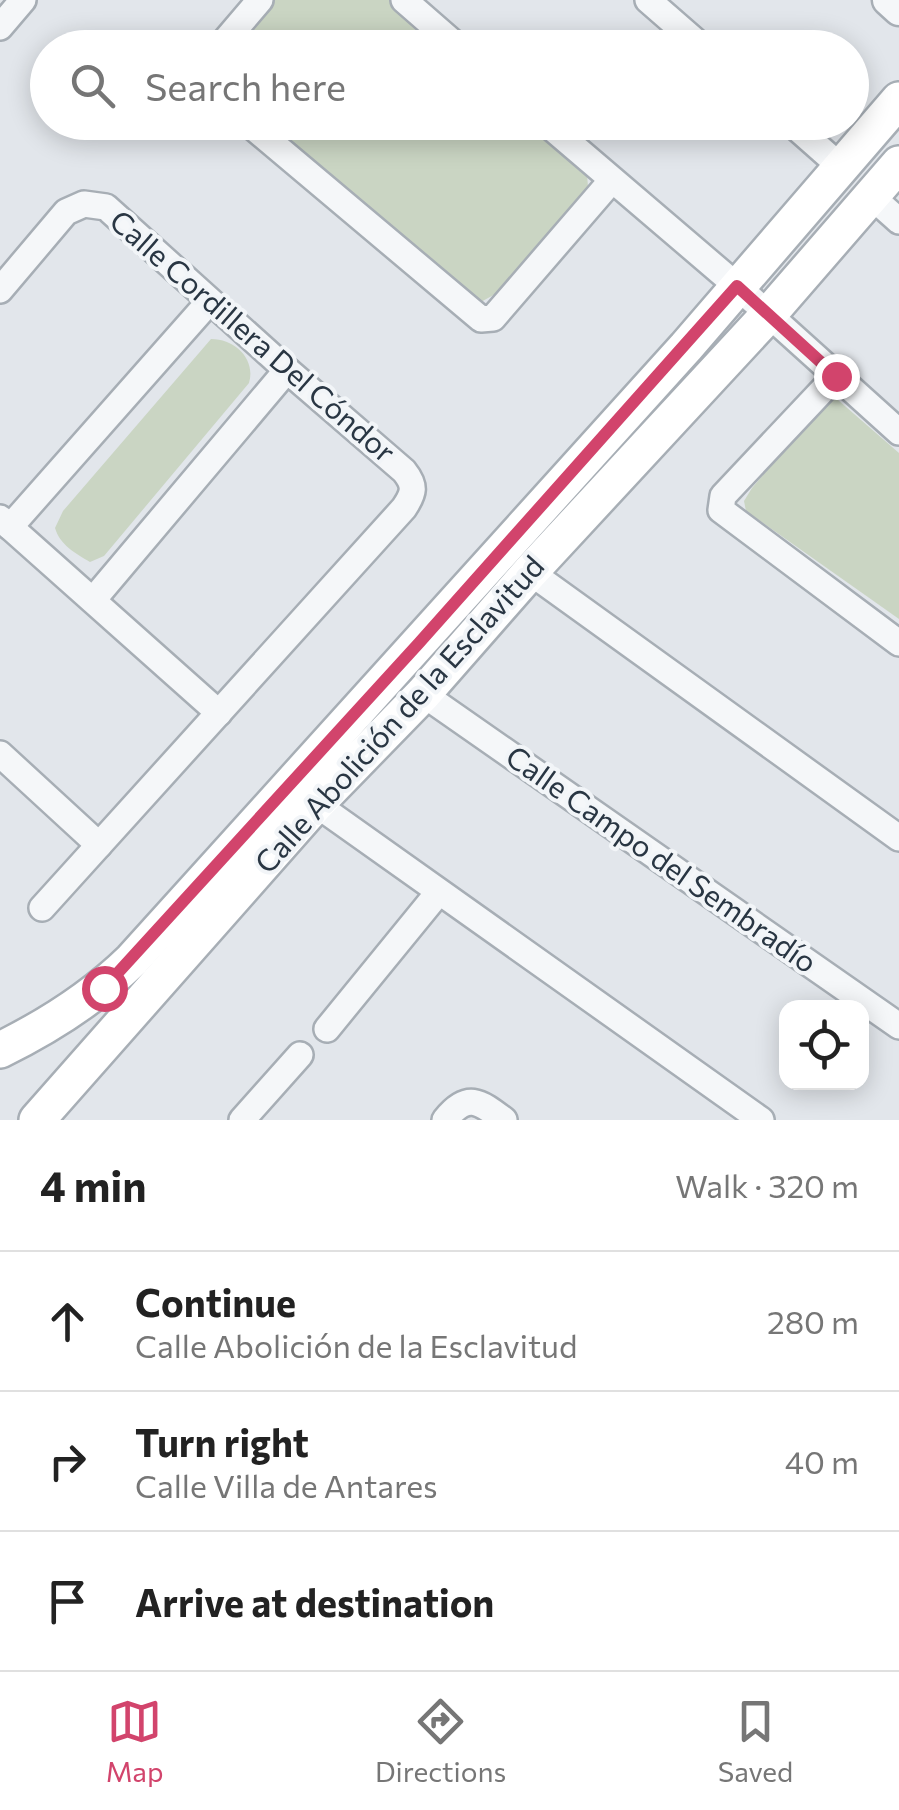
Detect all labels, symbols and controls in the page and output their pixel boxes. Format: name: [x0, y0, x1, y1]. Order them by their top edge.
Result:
search box: [30, 30, 869, 140]
icon: search: [65, 58, 120, 113]
text: Search here: [145, 62, 346, 109]
street label: Calle Cordillera Del Cóndor: [103, 201, 404, 469]
route end: [814, 354, 860, 400]
street label: Calle Abolición de la Esclavitud: [246, 547, 551, 880]
street label: Calle Campo del Sembradío: [500, 736, 825, 980]
route start: [82, 966, 128, 1012]
map controls: [779, 1000, 869, 1090]
button: locate: [779, 1000, 869, 1090]
text: 4 min: [40, 1159, 146, 1211]
text: Walk · 320 m: [675, 1165, 859, 1205]
text: Continue: [135, 1278, 296, 1325]
icon: ahead: [40, 1294, 95, 1349]
text: 280 m: [767, 1301, 859, 1341]
text: Calle Abolición de la Esclavitud: [135, 1325, 577, 1365]
text: Turn right: [135, 1418, 309, 1465]
icon: right: [40, 1434, 95, 1489]
text: 40 m: [785, 1441, 859, 1481]
text: Calle Villa de Antares: [135, 1465, 438, 1505]
icon: arrive: [40, 1574, 95, 1629]
text: Arrive at destination: [135, 1578, 494, 1625]
tab: Map: [106, 1694, 163, 1788]
tab: Directions: [375, 1694, 506, 1788]
tab: Saved: [718, 1694, 793, 1788]

